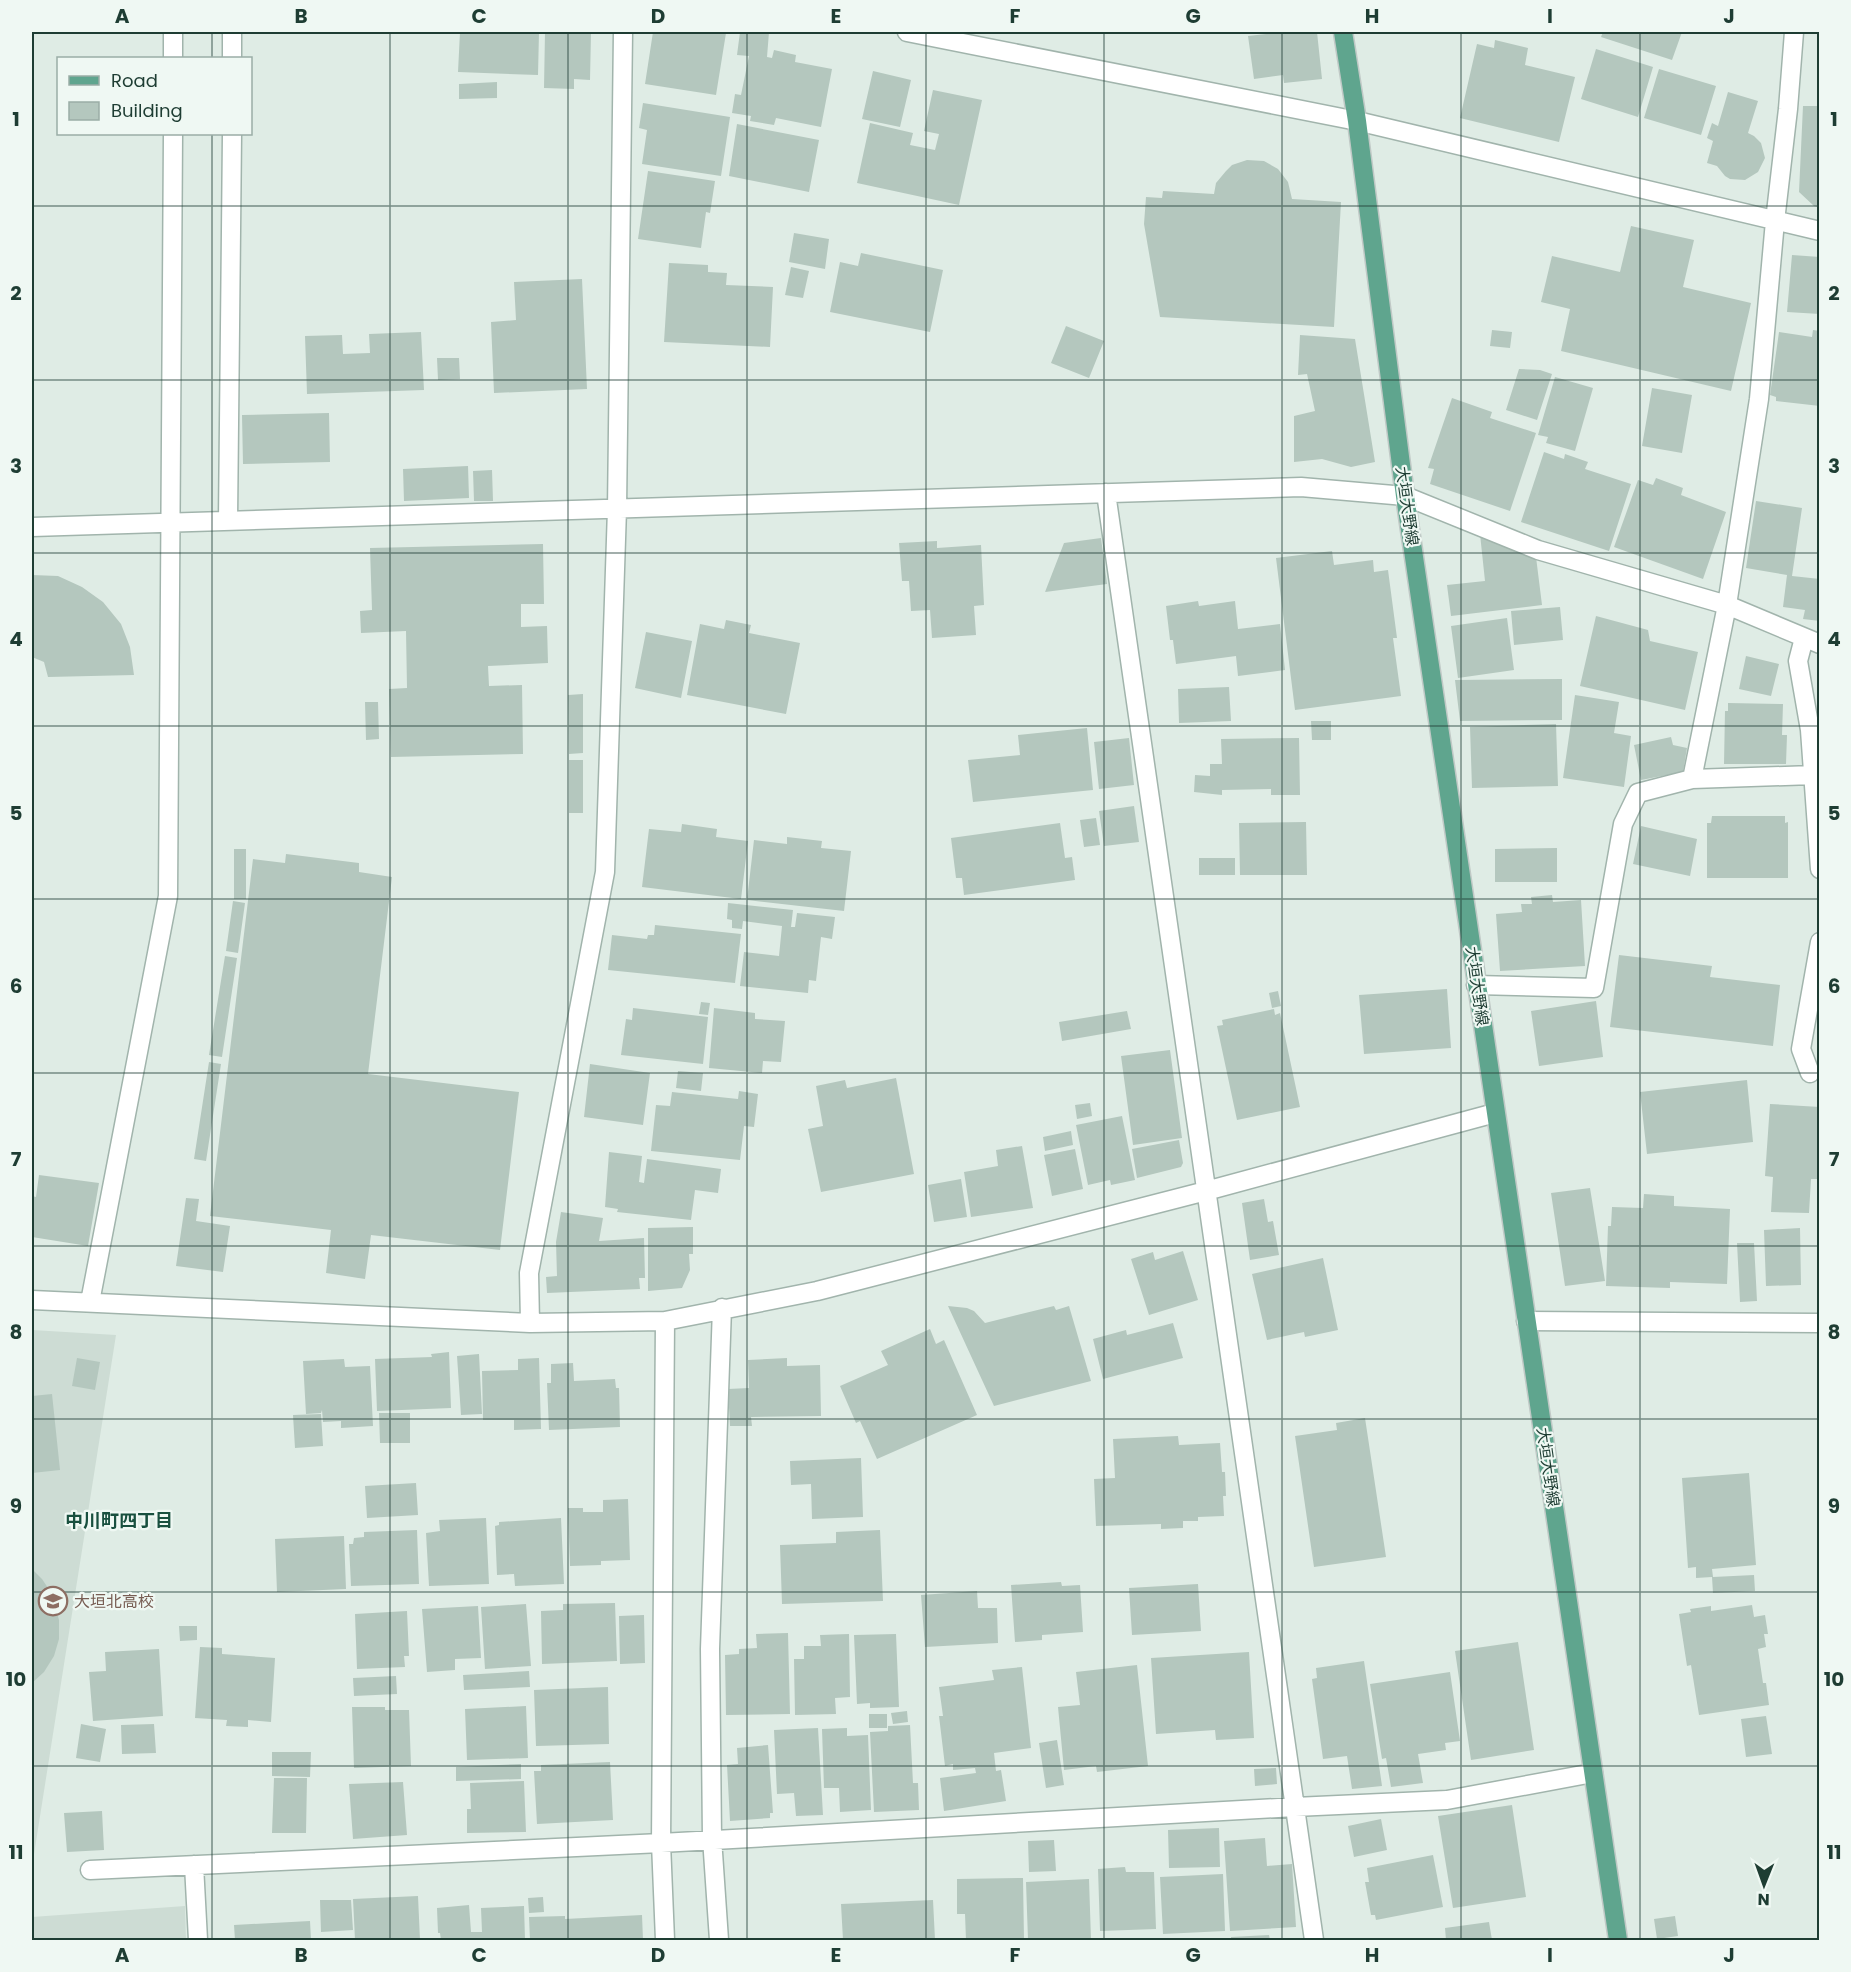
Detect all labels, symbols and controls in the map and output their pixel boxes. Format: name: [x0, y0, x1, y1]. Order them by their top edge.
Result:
text: A: [115, 2, 130, 30]
text: B: [294, 2, 308, 30]
text: C: [471, 2, 487, 30]
text: D: [651, 2, 665, 30]
text: E: [831, 2, 841, 30]
text: F: [1010, 2, 1021, 30]
text: G: [1185, 2, 1201, 30]
text: H: [1365, 2, 1379, 30]
text: I: [1547, 2, 1553, 30]
text: J: [1723, 2, 1735, 30]
legend: [57, 57, 252, 135]
text: Road: [111, 68, 158, 93]
text: Building: [111, 98, 183, 123]
text: 1: [12, 105, 20, 133]
text: 1: [1830, 105, 1838, 133]
text: 2: [10, 279, 22, 307]
text: 2: [1828, 279, 1840, 307]
text: 3: [10, 452, 22, 480]
text: 3: [1828, 452, 1840, 480]
street label: 大垣大野線: [1390, 465, 1424, 547]
text: 4: [9, 625, 23, 653]
text: 4: [1827, 625, 1841, 653]
text: 5: [10, 799, 23, 827]
text: 5: [1828, 799, 1841, 827]
street label: 大垣大野線: [1460, 945, 1494, 1027]
text: 6: [10, 972, 22, 1000]
text: 6: [1828, 972, 1840, 1000]
text: 7: [11, 1145, 22, 1173]
text: 7: [1829, 1145, 1840, 1173]
text: 8: [10, 1318, 22, 1346]
text: 8: [1828, 1318, 1840, 1346]
street label: 大垣大野線: [1531, 1426, 1565, 1508]
text: 9: [10, 1492, 22, 1520]
text: 9: [1828, 1492, 1840, 1520]
district label: 中川町四丁目: [65, 1508, 173, 1533]
school or university icon: 大垣北高校: [37, 1585, 69, 1617]
place label: 大垣北高校: [74, 1590, 154, 1613]
text: 10: [6, 1665, 26, 1693]
text: 10: [1824, 1665, 1844, 1693]
text: 11: [8, 1838, 24, 1866]
text: 11: [1826, 1838, 1842, 1866]
north arrow: [1734, 1855, 1794, 1915]
text: N: [1758, 1888, 1770, 1911]
text: A: [115, 1941, 130, 1969]
text: B: [294, 1941, 308, 1969]
text: C: [471, 1941, 487, 1969]
text: D: [651, 1941, 665, 1969]
text: E: [831, 1941, 841, 1969]
text: F: [1010, 1941, 1021, 1969]
text: G: [1185, 1941, 1201, 1969]
text: H: [1365, 1941, 1379, 1969]
text: I: [1547, 1941, 1553, 1969]
text: J: [1723, 1941, 1735, 1969]

